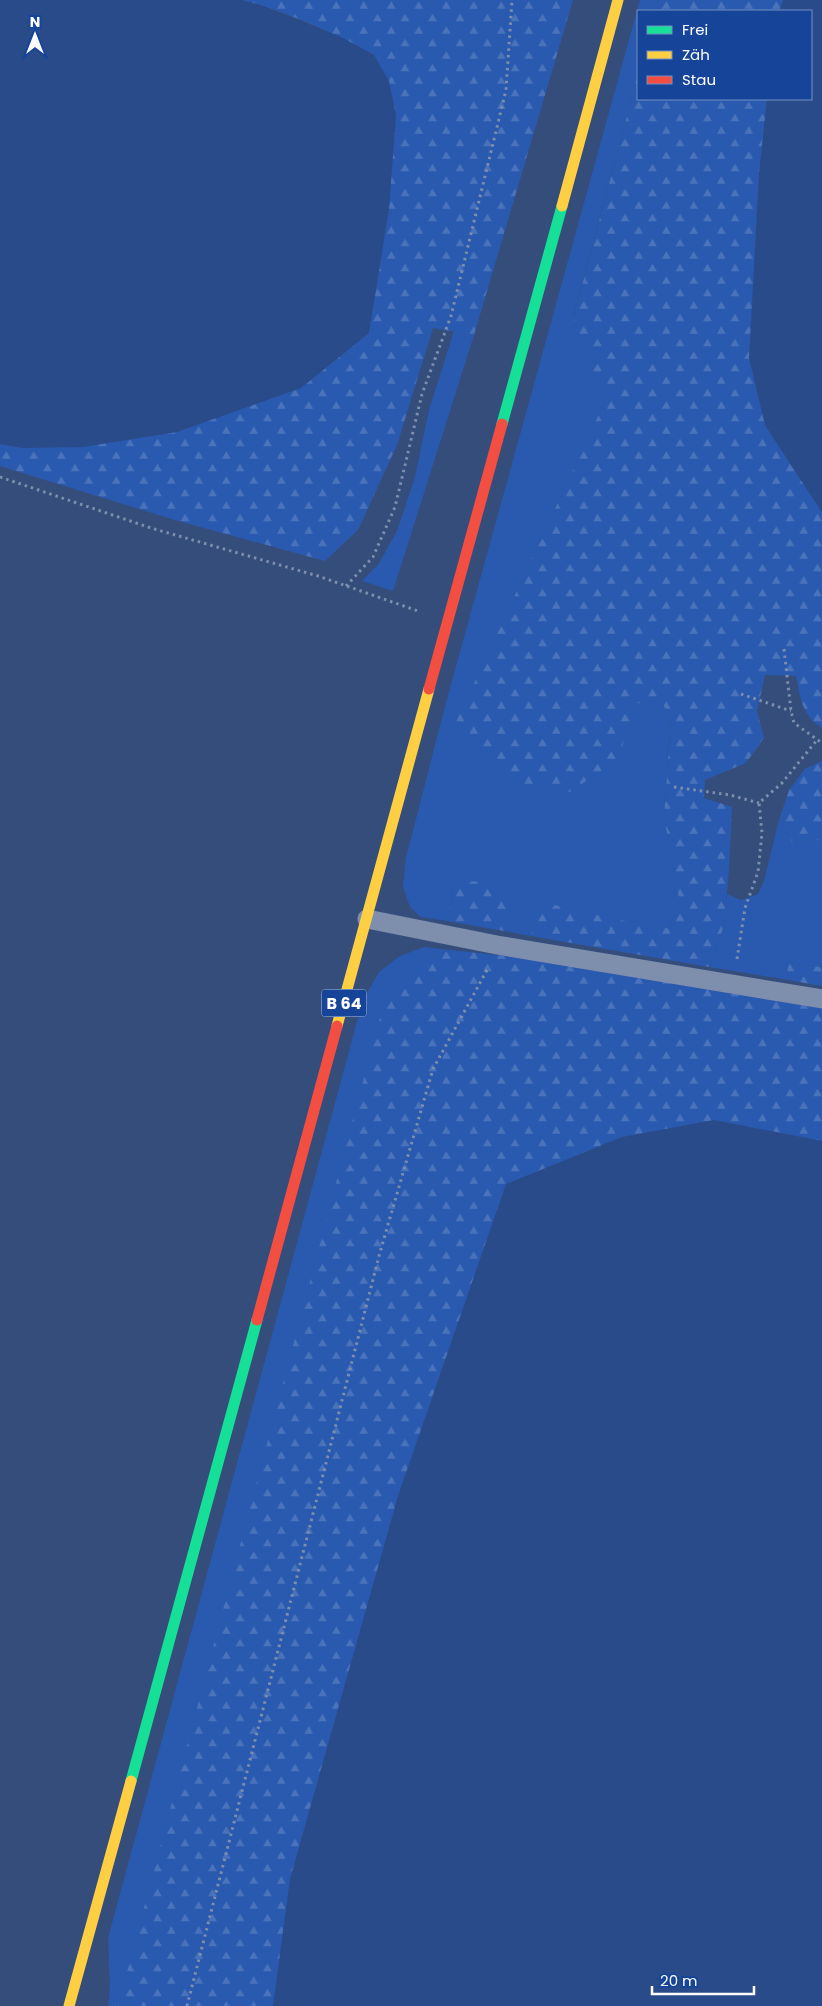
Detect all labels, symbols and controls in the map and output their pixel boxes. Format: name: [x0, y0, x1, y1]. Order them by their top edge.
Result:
north arrow: [10, 10, 60, 60]
legend: [637, 10, 812, 100]
text: N: [30, 12, 40, 32]
text: Frei: [682, 19, 708, 40]
text: Zäh: [682, 44, 710, 65]
text: Stau: [682, 69, 716, 90]
road number: B 64: [322, 990, 366, 1016]
scale bar: [652, 1964, 754, 1996]
text: 20 m: [660, 1970, 698, 1991]

